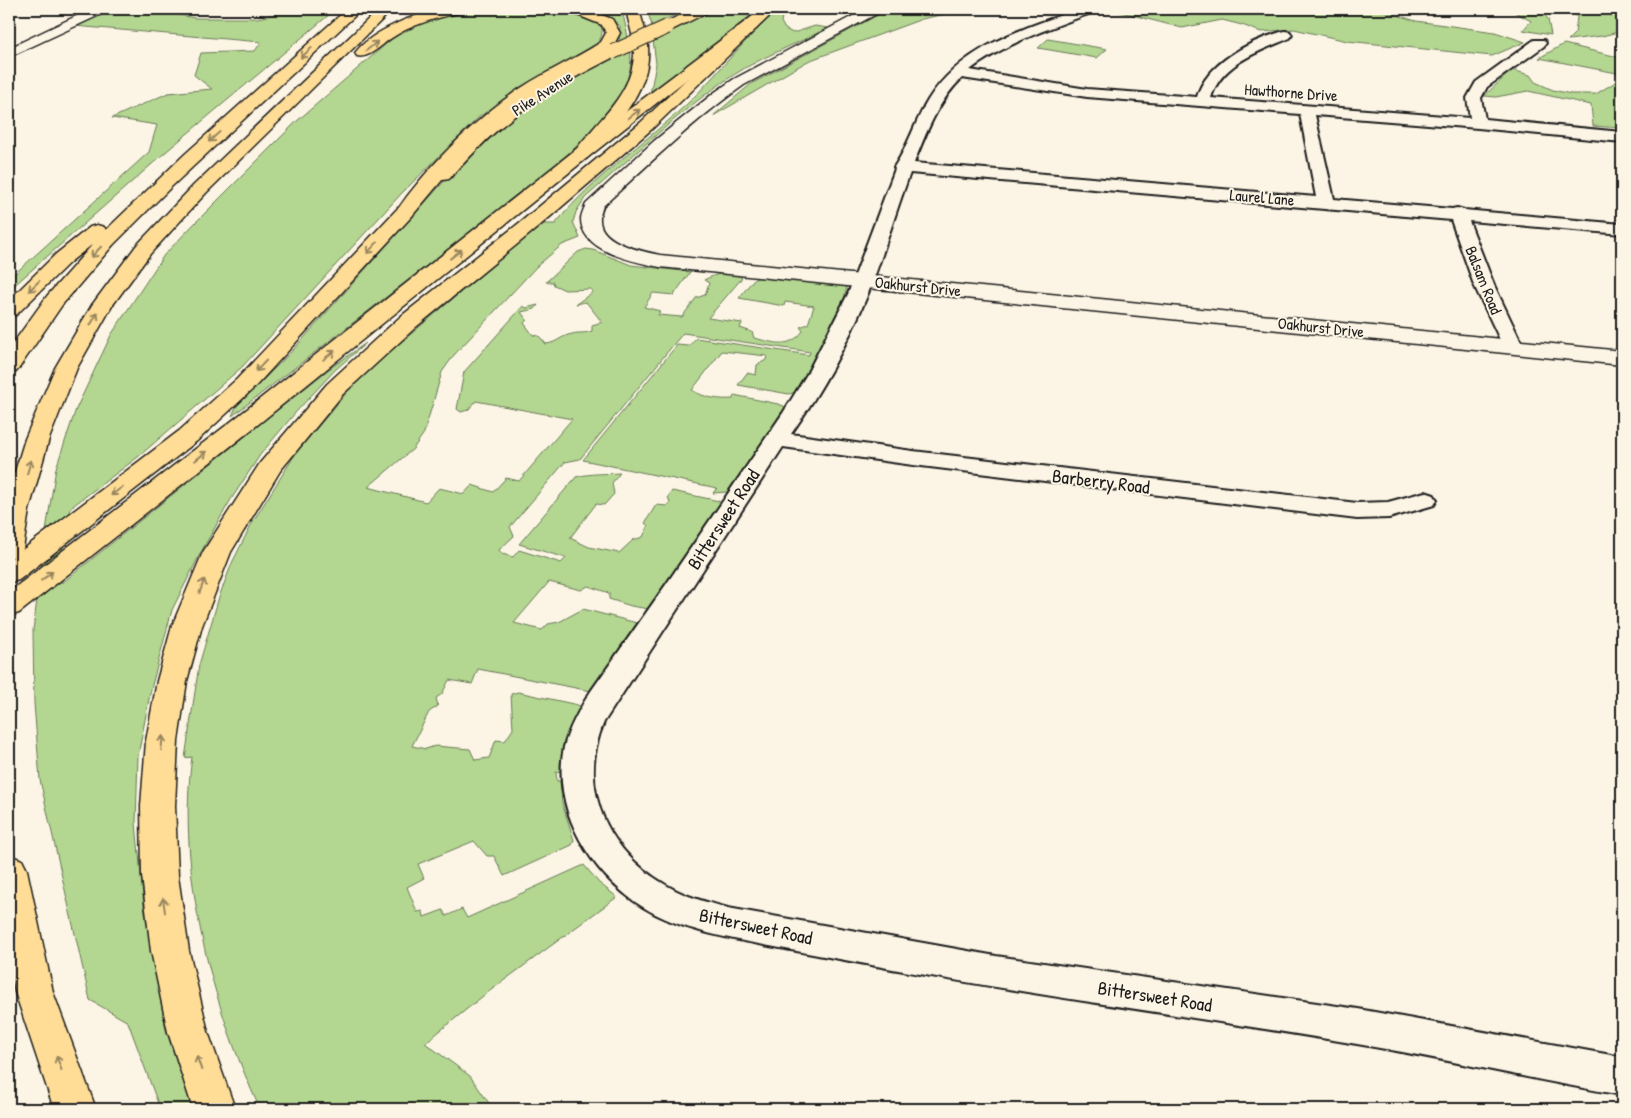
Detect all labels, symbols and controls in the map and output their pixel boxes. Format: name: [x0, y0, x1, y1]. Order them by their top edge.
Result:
one-way arrow: [365, 40, 378, 51]
one-way arrow: [299, 48, 312, 59]
street label: Pike Avenue: [507, 65, 577, 121]
street label: Hawthorne Drive: [1244, 78, 1339, 106]
one-way arrow: [627, 109, 641, 119]
one-way arrow: [207, 131, 220, 143]
street label: Laurel Lane: [1229, 183, 1296, 211]
one-way arrow: [366, 241, 378, 254]
street label: Balsam Road: [1460, 243, 1508, 317]
one-way arrow: [90, 245, 102, 258]
one-way arrow: [449, 248, 462, 259]
street label: Oakhurst Drive: [874, 271, 963, 302]
one-way arrow: [28, 280, 40, 292]
street label: Oakhurst Drive: [1277, 312, 1366, 343]
one-way arrow: [90, 313, 100, 327]
one-way arrow: [322, 350, 335, 361]
one-way arrow: [255, 360, 267, 373]
one-way arrow: [195, 451, 208, 462]
one-way arrow: [25, 460, 34, 476]
street label: Barberry Road: [1051, 462, 1152, 500]
street label: Bittersweet Road: [681, 463, 766, 574]
one-way arrow: [110, 486, 123, 497]
one-way arrow: [40, 571, 53, 582]
one-way arrow: [198, 579, 207, 594]
one-way arrow: [157, 735, 167, 751]
one-way arrow: [159, 897, 169, 913]
street label: Bittersweet Road: [697, 901, 816, 951]
street label: Bittersweet Road: [1096, 974, 1214, 1018]
one-way arrow: [54, 1056, 63, 1071]
one-way arrow: [194, 1056, 203, 1071]

